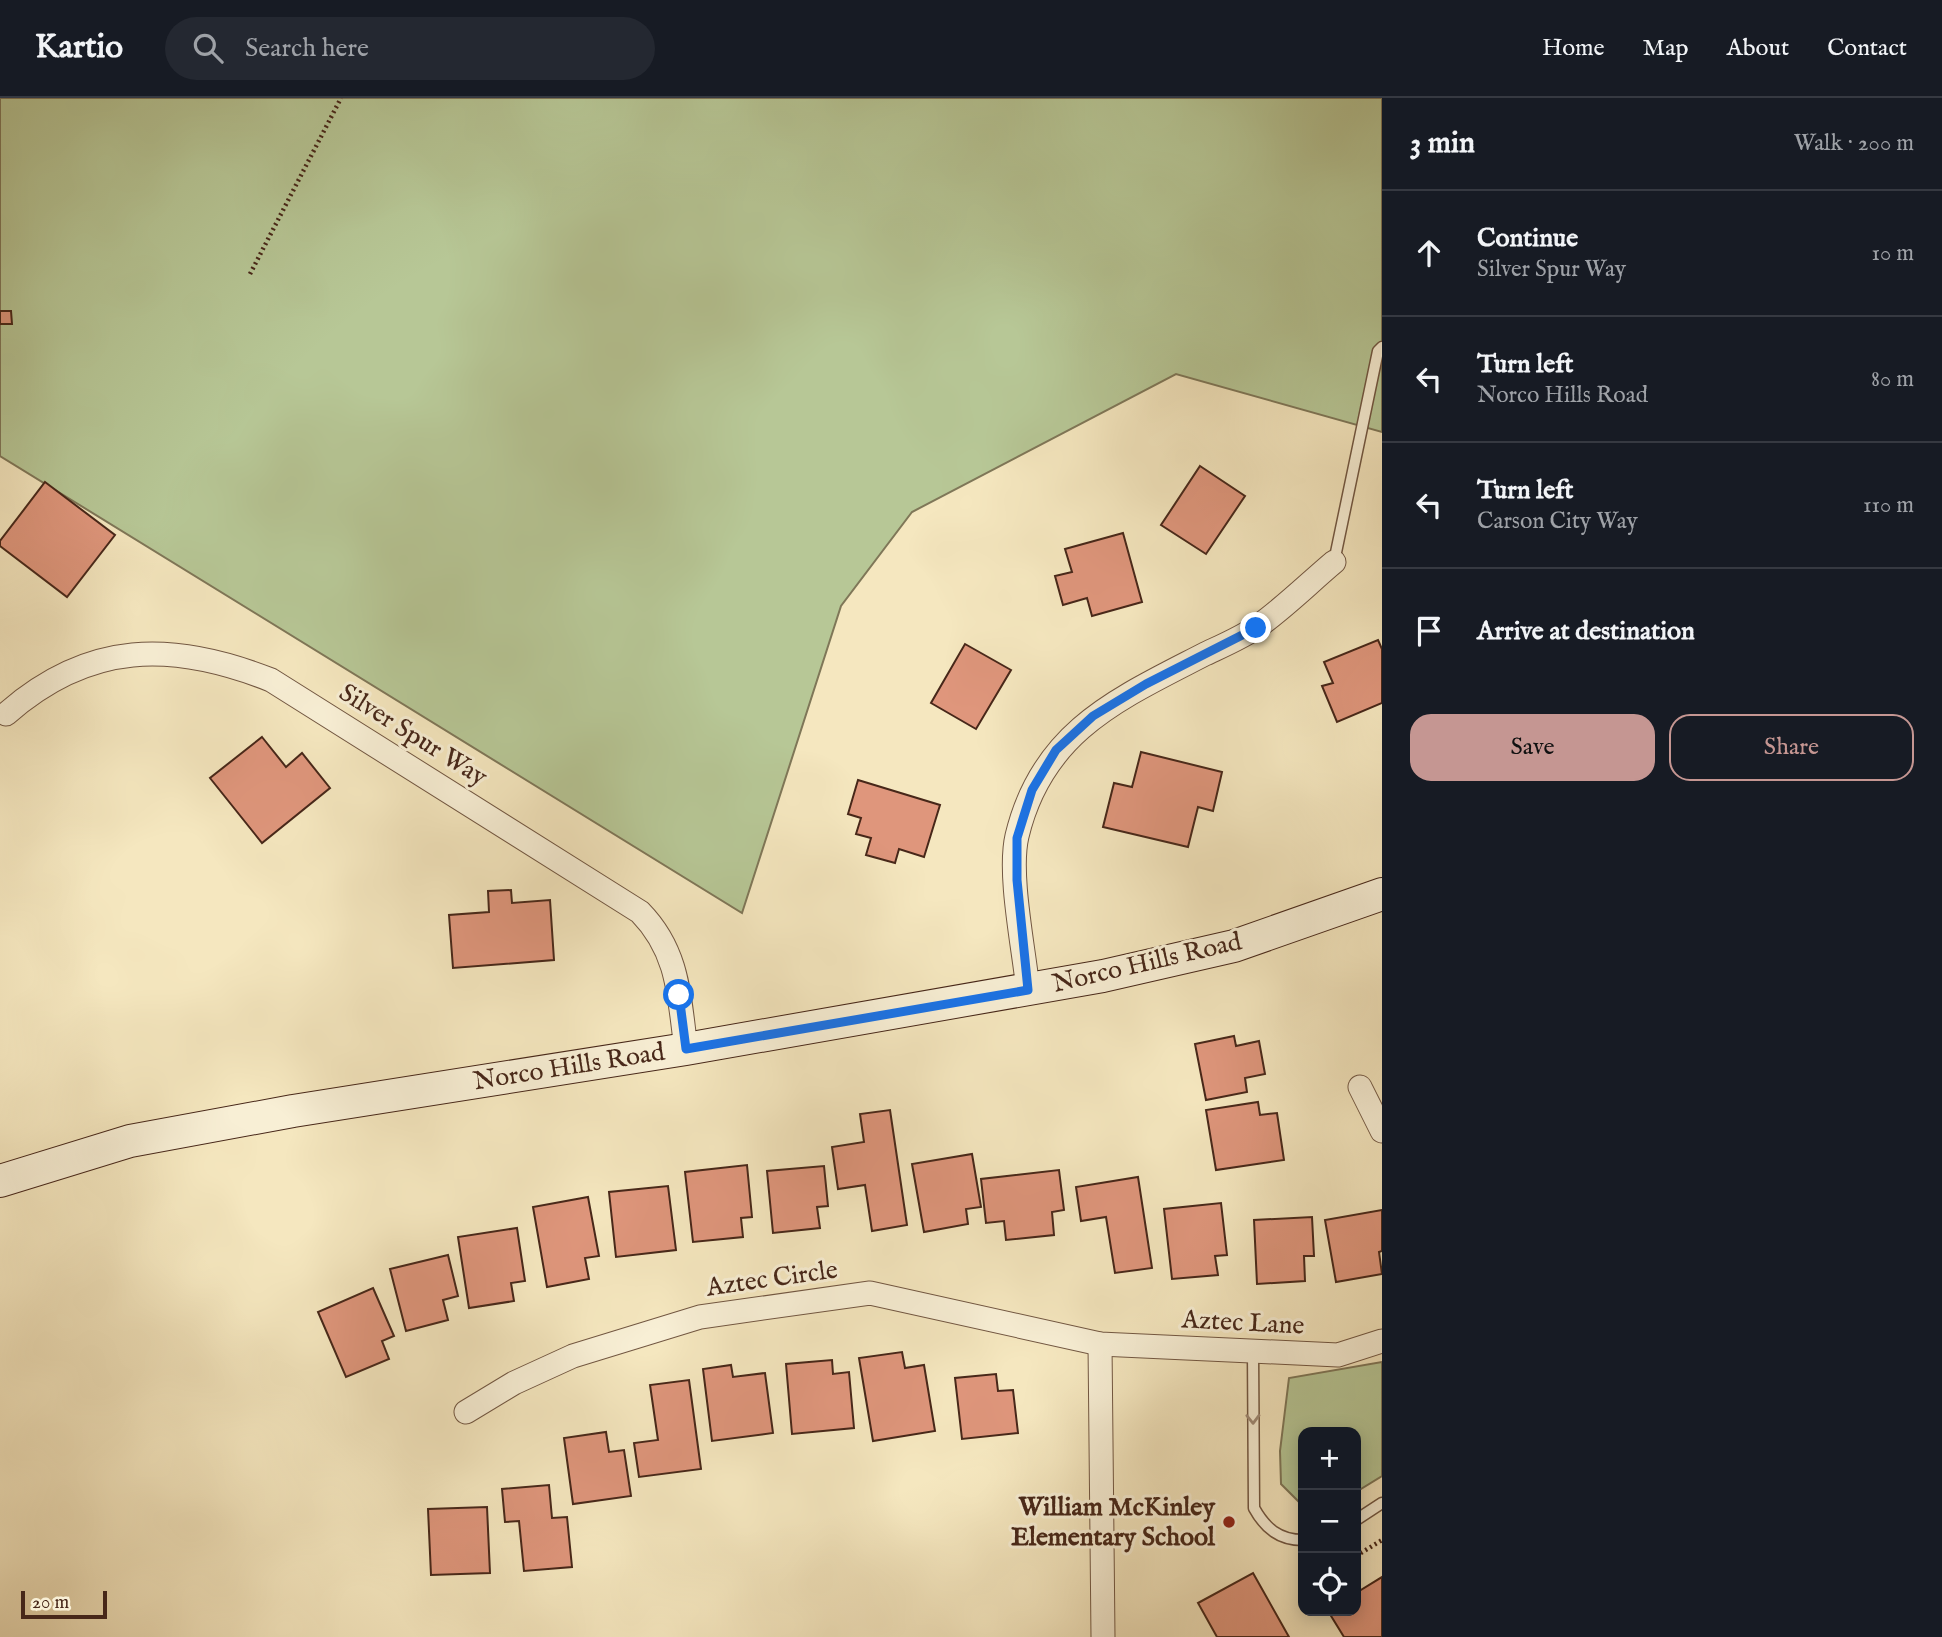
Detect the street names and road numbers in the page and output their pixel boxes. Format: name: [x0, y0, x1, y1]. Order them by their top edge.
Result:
street label: Silver Spur Way: [333, 676, 493, 794]
street label: Norco Hills Road: [1049, 925, 1245, 1001]
street label: Norco Hills Road: [471, 1036, 667, 1098]
street label: Aztec Circle: [703, 1253, 840, 1305]
street label: Aztec Lane: [1180, 1303, 1305, 1343]

